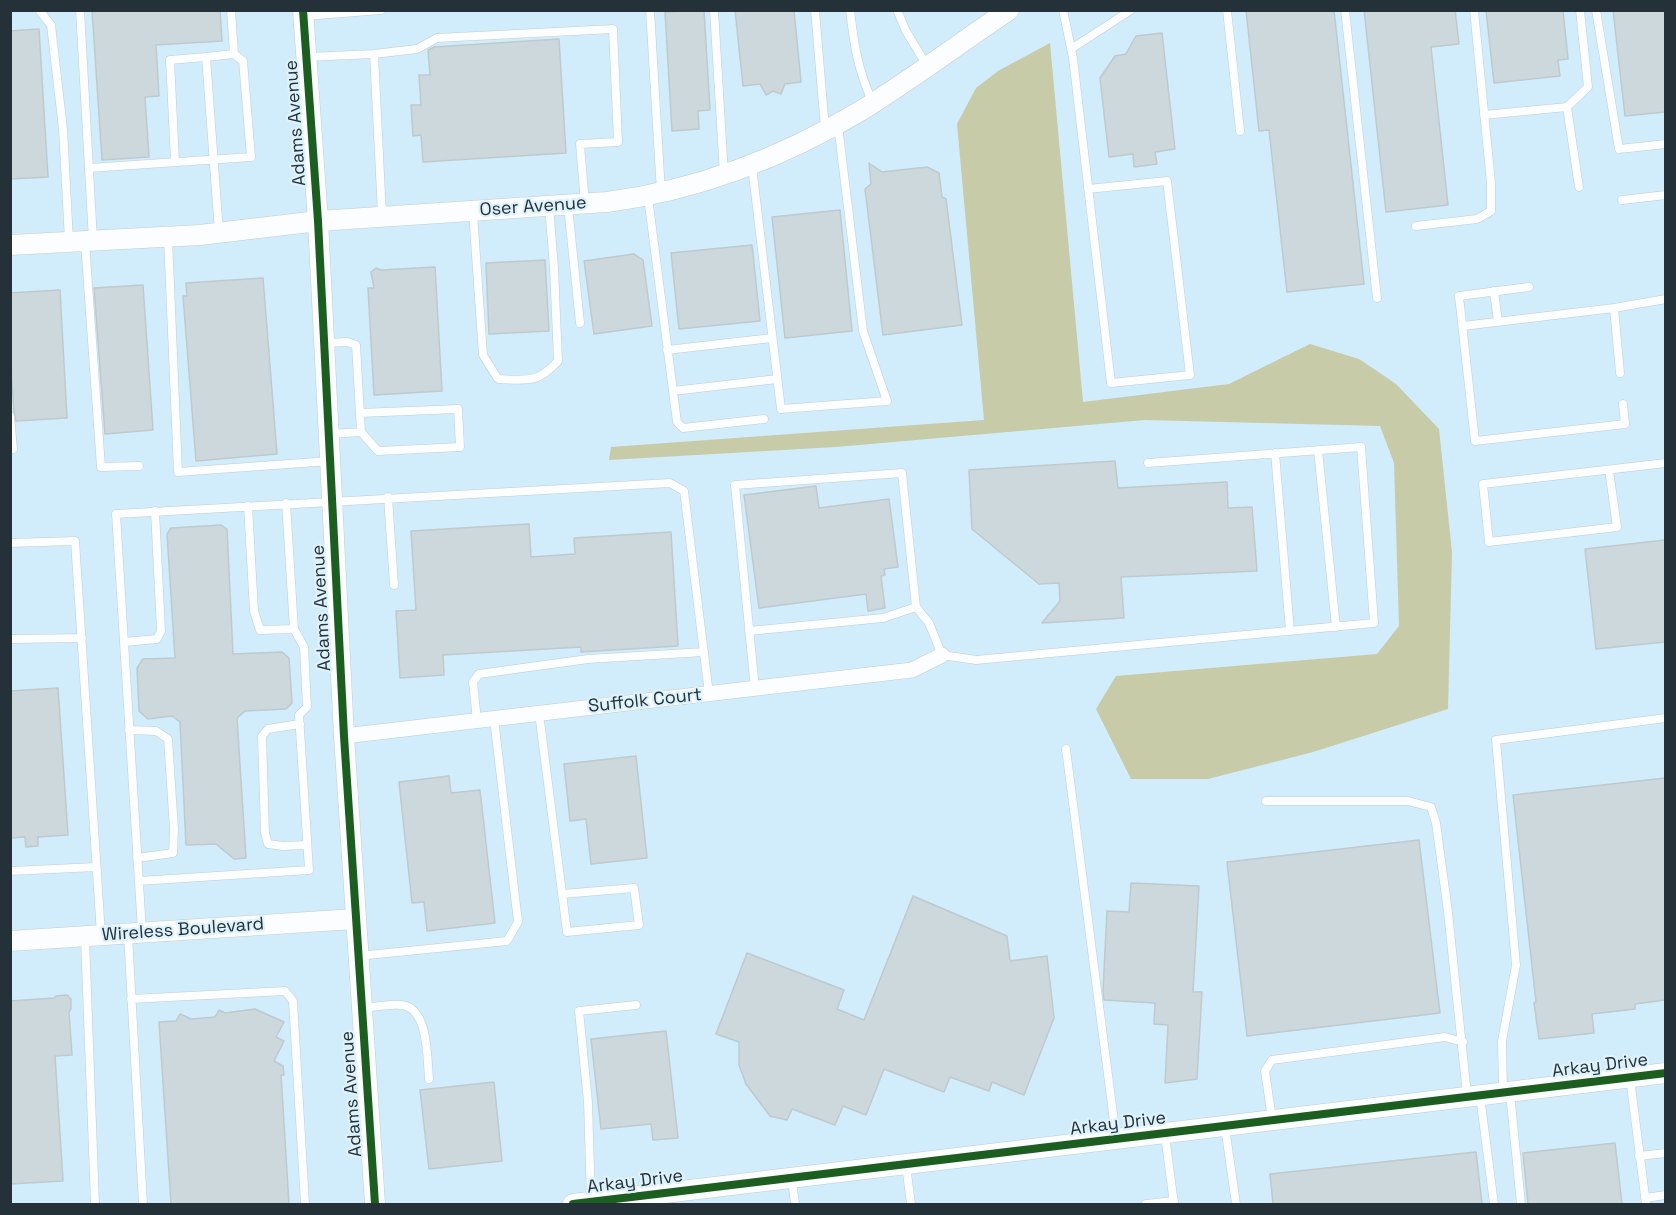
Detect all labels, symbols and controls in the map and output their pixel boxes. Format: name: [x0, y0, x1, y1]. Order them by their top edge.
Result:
street label: Adams Avenue: [281, 59, 311, 187]
street label: Oser Avenue: [479, 192, 587, 222]
street label: Adams Avenue: [308, 544, 336, 672]
street label: Suffolk Court: [587, 684, 703, 718]
street label: Wireless Boulevard: [101, 914, 265, 946]
street label: Adams Avenue: [337, 1030, 367, 1158]
street label: Arkay Drive: [1551, 1049, 1649, 1083]
street label: Arkay Drive: [1069, 1107, 1167, 1141]
street label: Arkay Drive: [586, 1165, 684, 1199]

